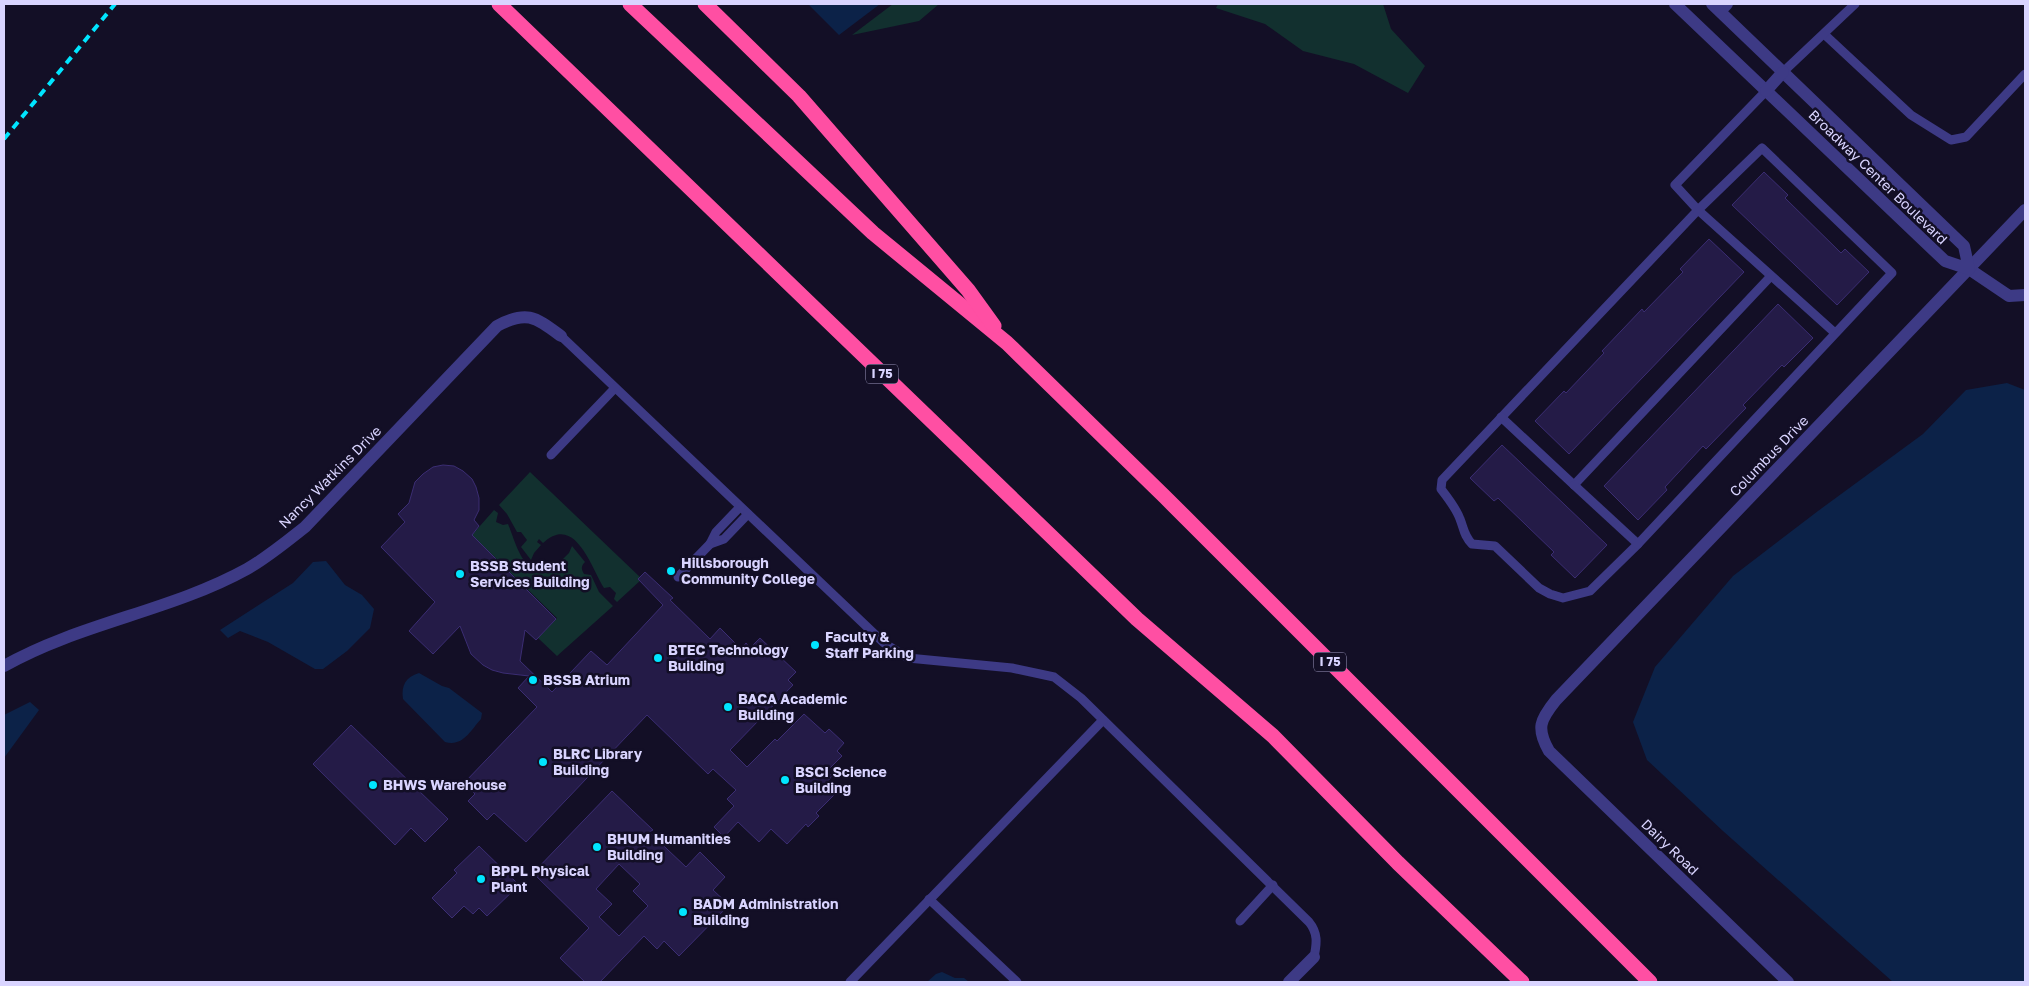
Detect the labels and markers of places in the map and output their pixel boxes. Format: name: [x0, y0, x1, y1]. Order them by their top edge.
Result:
place label: Hillsborough Community College: [681, 554, 815, 587]
place label: BSSB Student Services Building: [470, 557, 590, 590]
marker: Hillsborough Community College: [665, 565, 677, 577]
marker: BSSB Student Services Building: [454, 568, 466, 580]
place label: Faculty & Staff Parking: [825, 628, 914, 661]
marker: Faculty & Staff Parking: [809, 639, 821, 651]
place label: BTEC Technology Building: [668, 641, 789, 674]
marker: BTEC Technology Building: [652, 652, 664, 664]
place label: BSSB Atrium: [543, 671, 630, 688]
marker: BSSB Atrium: [527, 674, 539, 686]
place label: BACA Academic Building: [738, 690, 847, 723]
marker: BACA Academic Building: [722, 701, 734, 713]
place label: BLRC Library Building: [553, 745, 643, 778]
marker: BLRC Library Building: [537, 756, 549, 768]
place label: BSCI Science Building: [795, 763, 887, 796]
marker: BSCI Science Building: [779, 774, 791, 786]
place label: BHWS Warehouse: [383, 776, 506, 793]
marker: BHWS Warehouse: [367, 779, 379, 791]
place label: BHUM Humanities Building: [607, 830, 731, 863]
marker: BHUM Humanities Building: [591, 841, 603, 853]
place label: BPPL Physical Plant: [491, 862, 590, 895]
marker: BPPL Physical Plant: [475, 873, 487, 885]
place label: BADM Administration Building: [693, 895, 838, 928]
marker: BADM Administration Building: [677, 906, 689, 918]

